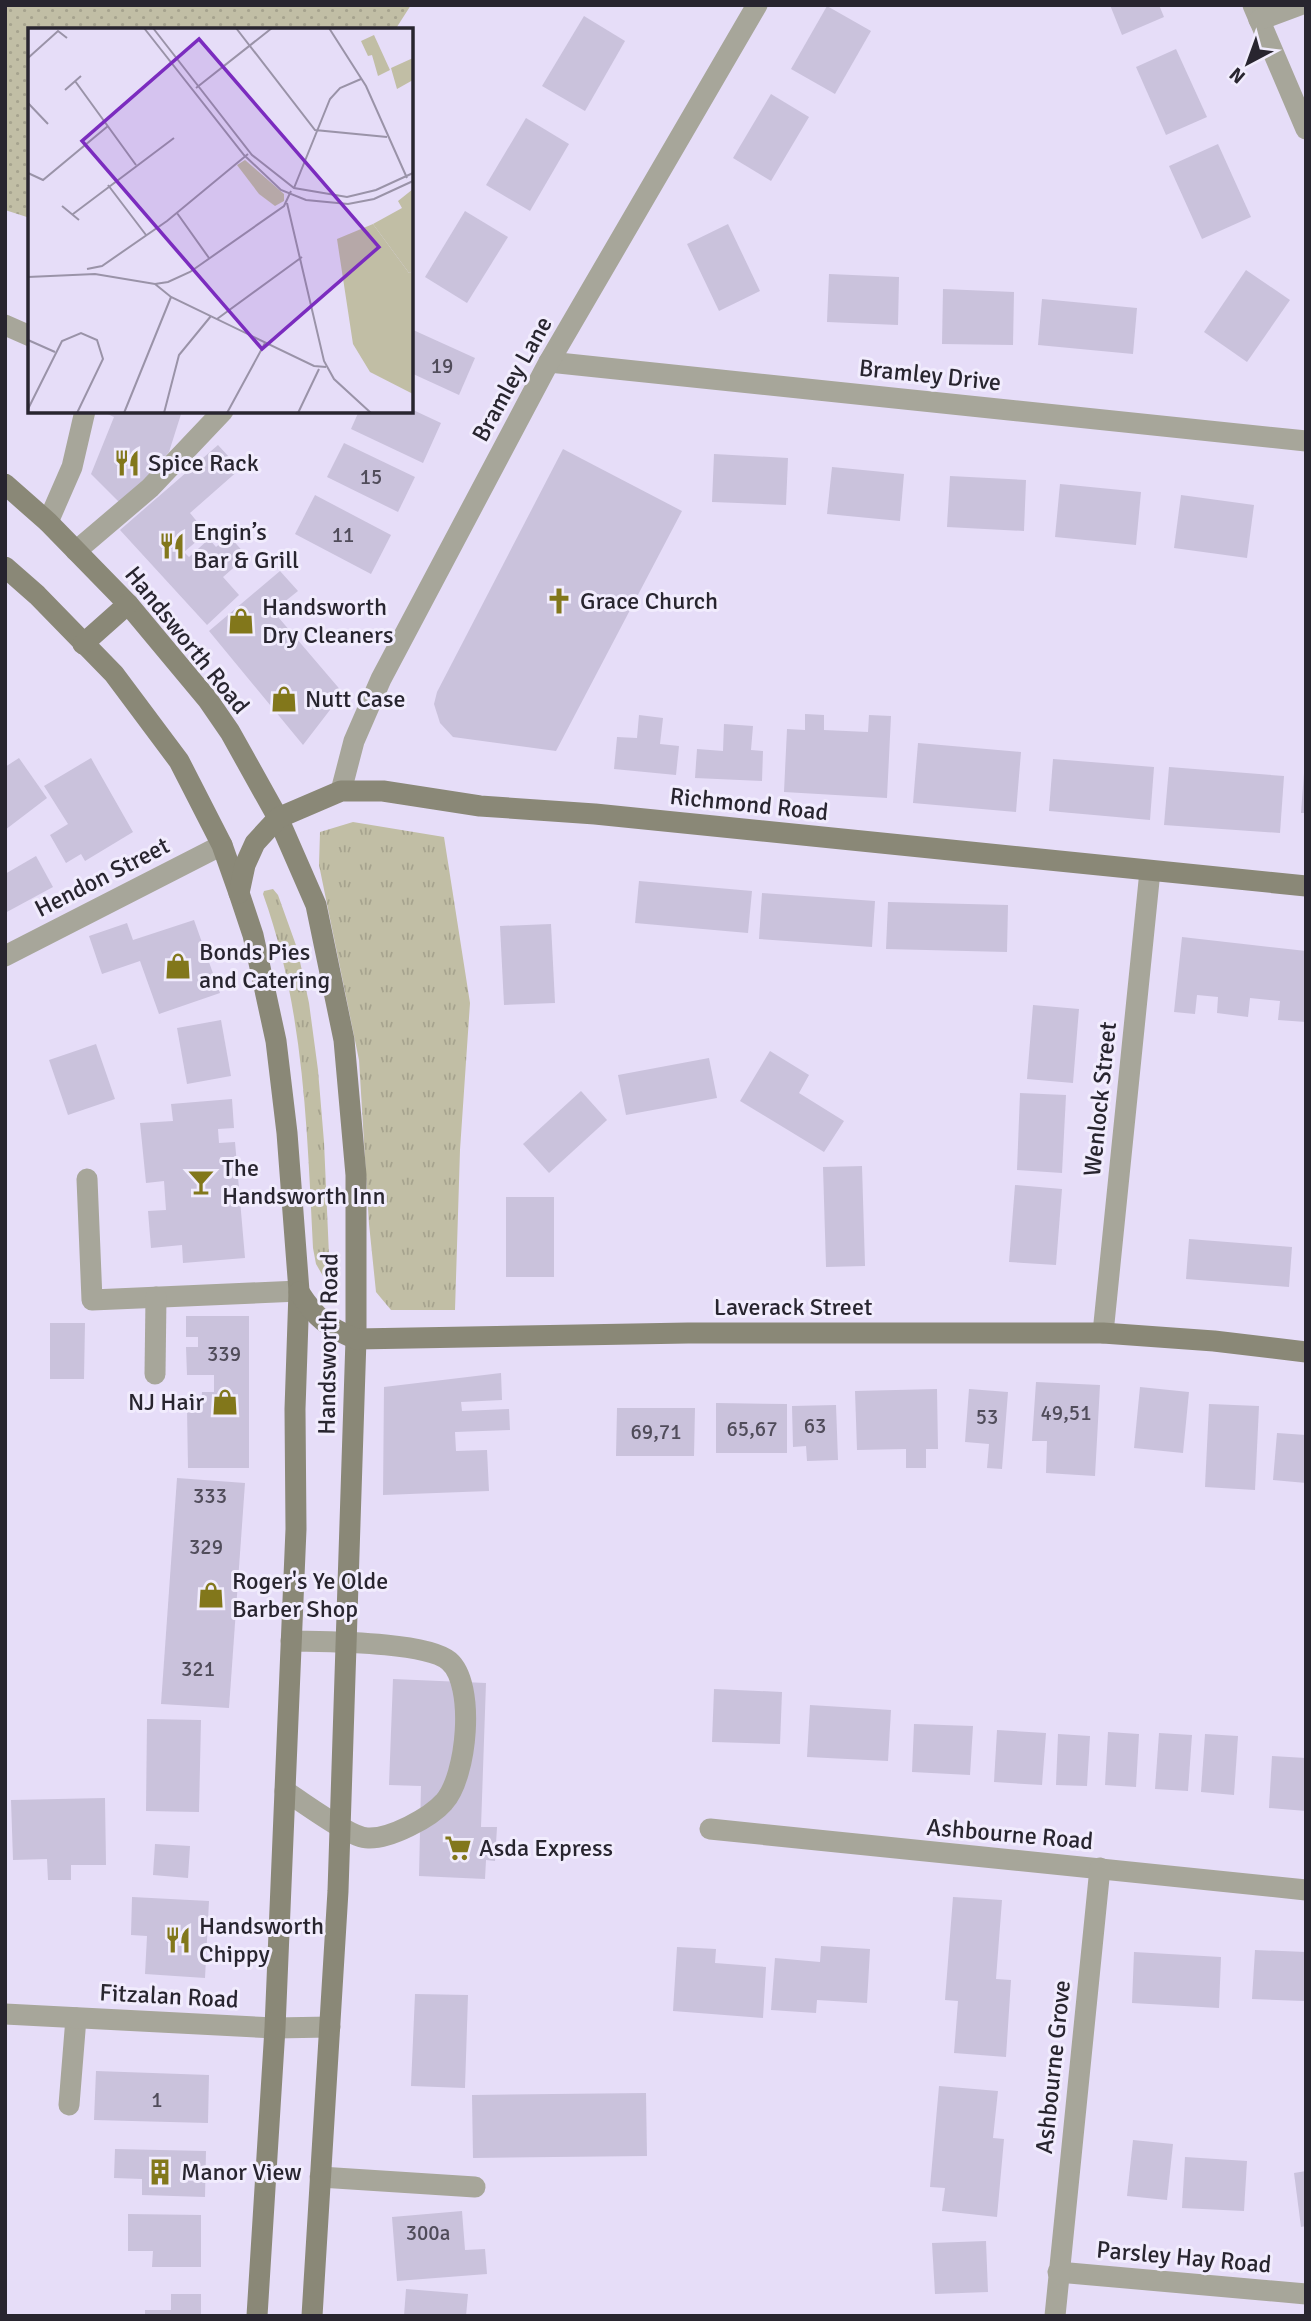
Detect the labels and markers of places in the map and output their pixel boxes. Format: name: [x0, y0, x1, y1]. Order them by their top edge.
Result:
restaurant icon: Spice Rack: [112, 448, 142, 478]
place label: Spice Rack: [148, 448, 259, 478]
place label: Engin’s Bar & Grill: [193, 517, 299, 575]
restaurant icon: Engin’s Bar & Grill: [157, 531, 187, 561]
church icon: Grace Church: [544, 586, 574, 616]
place label: Grace Church: [580, 586, 718, 616]
place label: Handsworth Dry Cleaners: [262, 592, 393, 650]
shop icon: Handsworth Dry Cleaners: [226, 606, 256, 636]
shop icon: Nutt Case: [269, 684, 299, 714]
place label: Nutt Case: [305, 684, 406, 714]
place label: Bonds Pies and Catering: [199, 937, 330, 995]
shop icon: Bonds Pies and Catering: [163, 951, 193, 981]
place label: The Handsworth Inn: [222, 1153, 385, 1211]
bar icon: The Handsworth Inn: [186, 1167, 216, 1197]
place label: NJ Hair: [128, 1387, 204, 1417]
shop icon: NJ Hair: [210, 1387, 240, 1417]
place label: Roger's Ye Olde Barber Shop: [232, 1566, 388, 1624]
shop icon: Roger's Ye Olde Barber Shop: [196, 1580, 226, 1610]
supermarket icon: Asda Express: [443, 1833, 473, 1863]
place label: Asda Express: [479, 1833, 613, 1863]
place label: Handsworth Chippy: [199, 1911, 324, 1969]
restaurant icon: Handsworth Chippy: [163, 1925, 193, 1955]
building icon: Manor View: [145, 2157, 175, 2187]
place label: Manor View: [181, 2157, 302, 2187]

